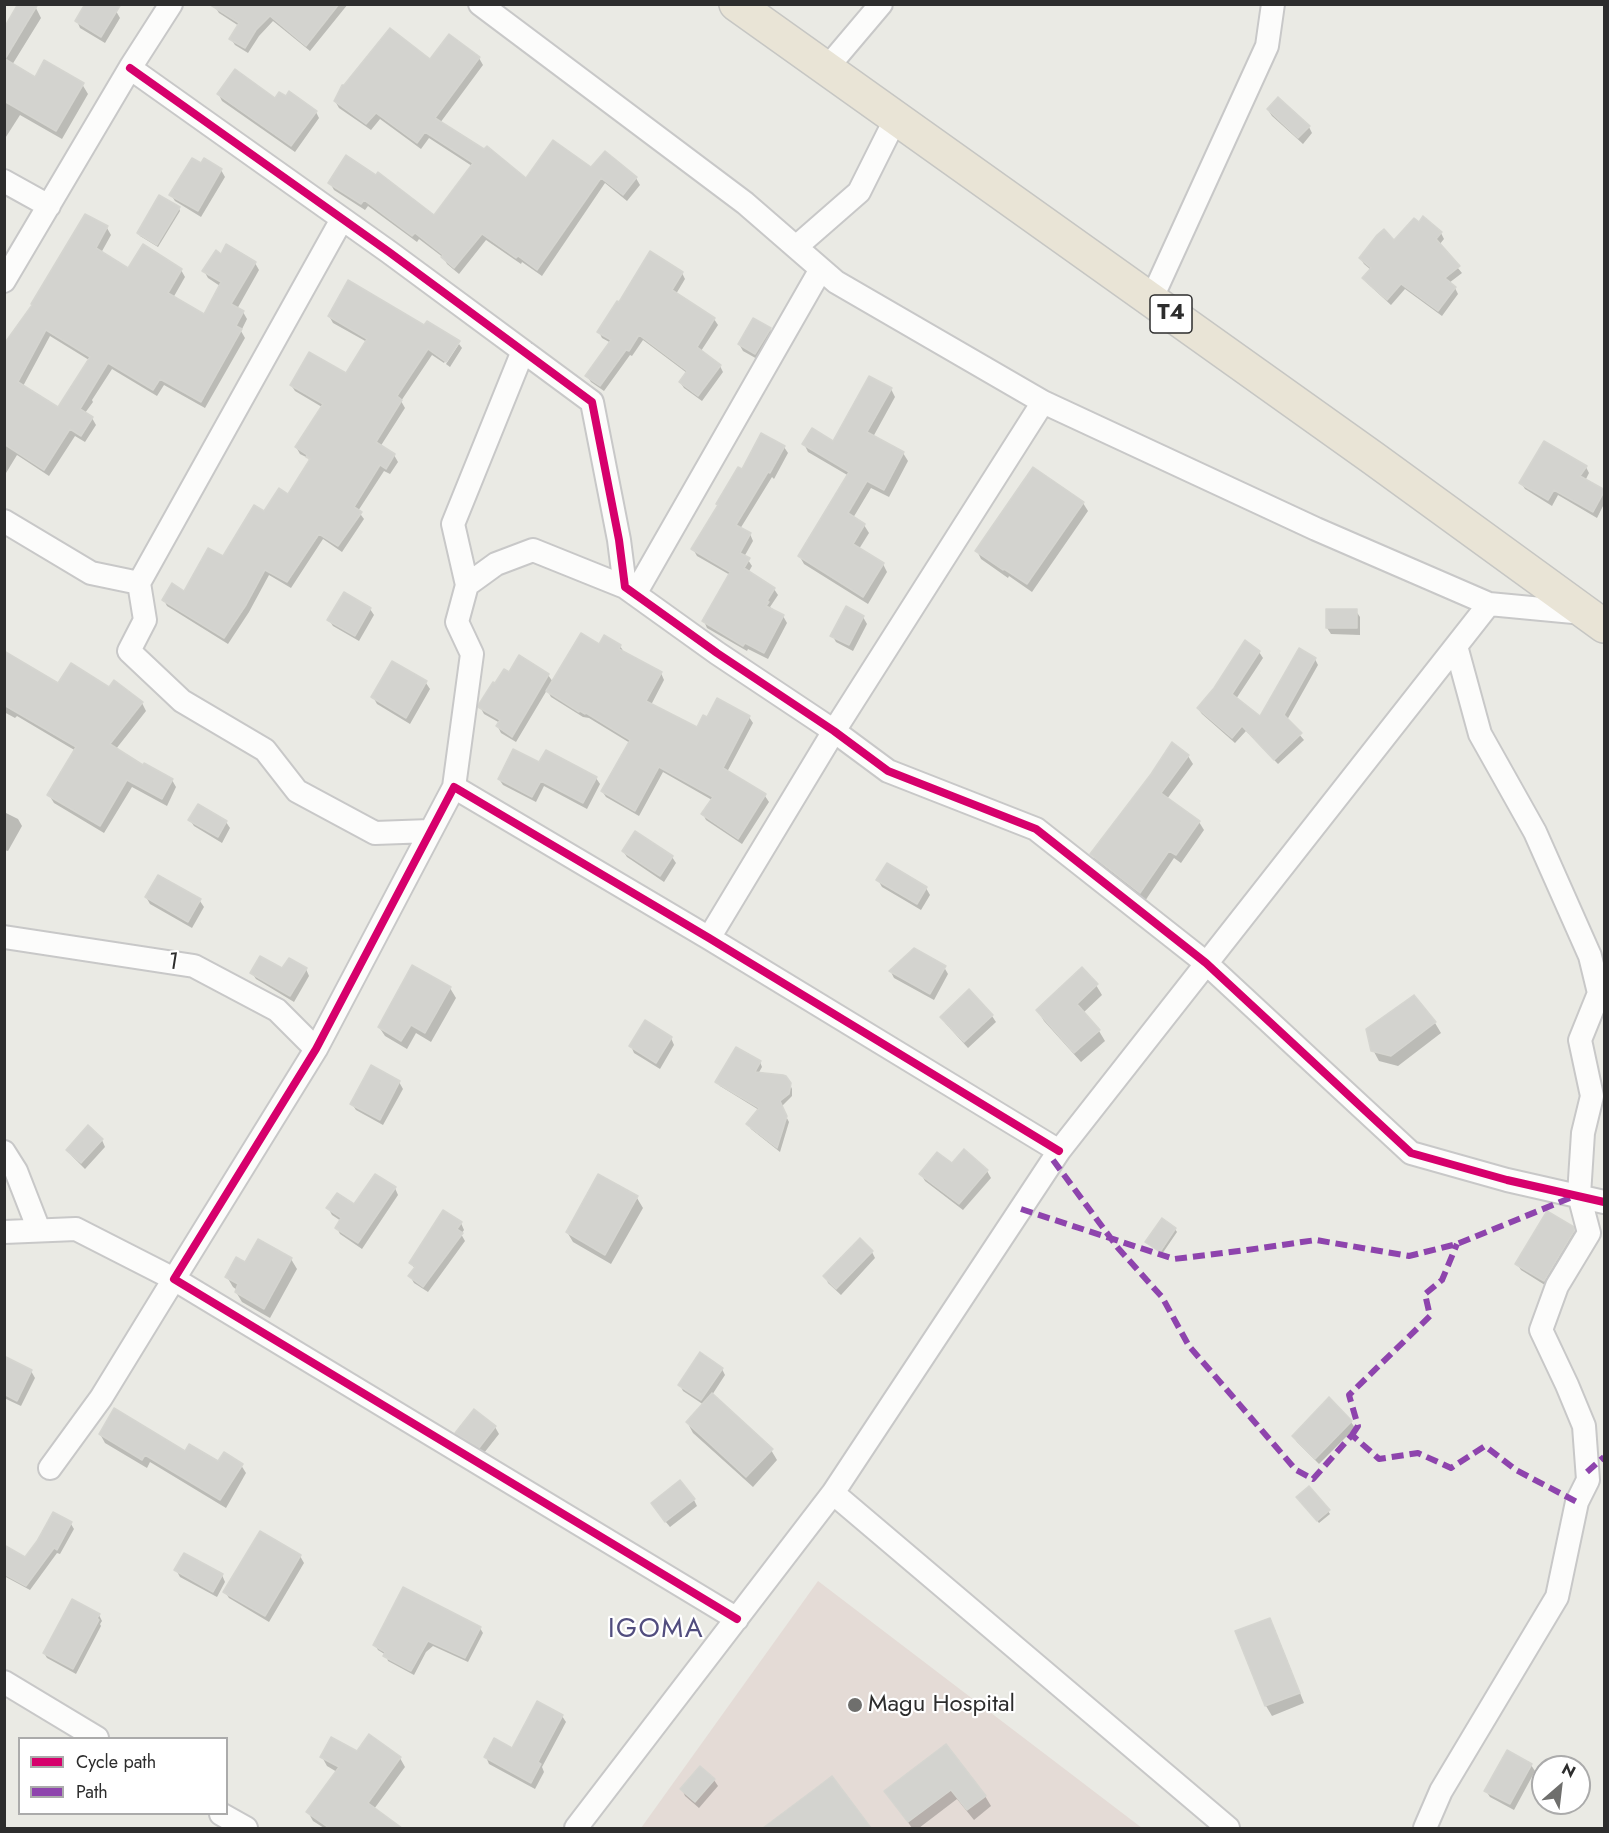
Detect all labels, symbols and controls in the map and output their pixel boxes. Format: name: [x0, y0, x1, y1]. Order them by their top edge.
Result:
road number: T4: [1150, 295, 1192, 333]
street label: 1: [165, 948, 181, 978]
district label: IGOMA: [608, 1614, 704, 1646]
place label: Magu Hospital: [868, 1691, 1015, 1719]
marker: Magu Hospital: [846, 1696, 864, 1714]
legend: [18, 1737, 228, 1815]
text: Cycle path: [76, 1749, 156, 1775]
north arrow: [1531, 1755, 1591, 1815]
text: N: [1558, 1757, 1580, 1784]
text: Path: [76, 1779, 108, 1805]

